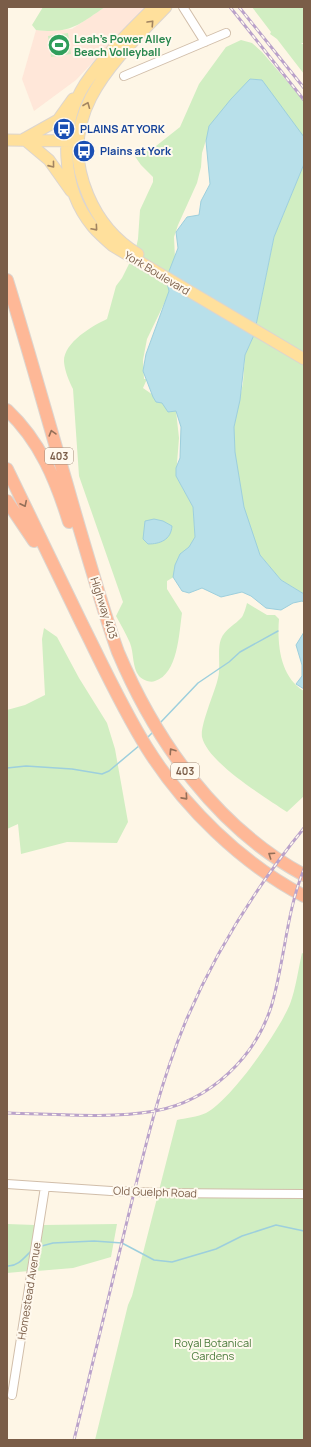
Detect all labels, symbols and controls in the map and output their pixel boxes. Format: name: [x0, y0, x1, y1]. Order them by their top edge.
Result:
one-way arrow: [146, 20, 154, 28]
place label: Leah's Power Alley Beach Volleyball: [74, 31, 172, 59]
sports icon: Leah's Power Alley Beach Volleyball: [46, 32, 72, 58]
one-way arrow: [83, 101, 91, 108]
bus stop icon: PLAINS AT YORK: [51, 116, 77, 142]
place label: PLAINS AT YORK: [80, 121, 166, 136]
bus stop icon: Plains at York: [71, 138, 97, 164]
place label: Plains at York: [100, 143, 172, 158]
one-way arrow: [47, 160, 54, 167]
one-way arrow: [90, 223, 97, 231]
street label: York Boulevard: [122, 247, 193, 298]
one-way arrow: [48, 429, 57, 436]
road number: 403: [45, 448, 73, 464]
one-way arrow: [19, 500, 27, 508]
street label: Highway 403: [87, 575, 122, 641]
one-way arrow: [169, 748, 177, 755]
road number: 403: [171, 763, 199, 779]
one-way arrow: [180, 792, 187, 800]
one-way arrow: [268, 852, 275, 860]
street label: Old Guelph Road: [113, 1183, 197, 1200]
street label: Homestead Avenue: [13, 1241, 44, 1341]
park label: Royal Botanical Gardens: [174, 1335, 252, 1363]

